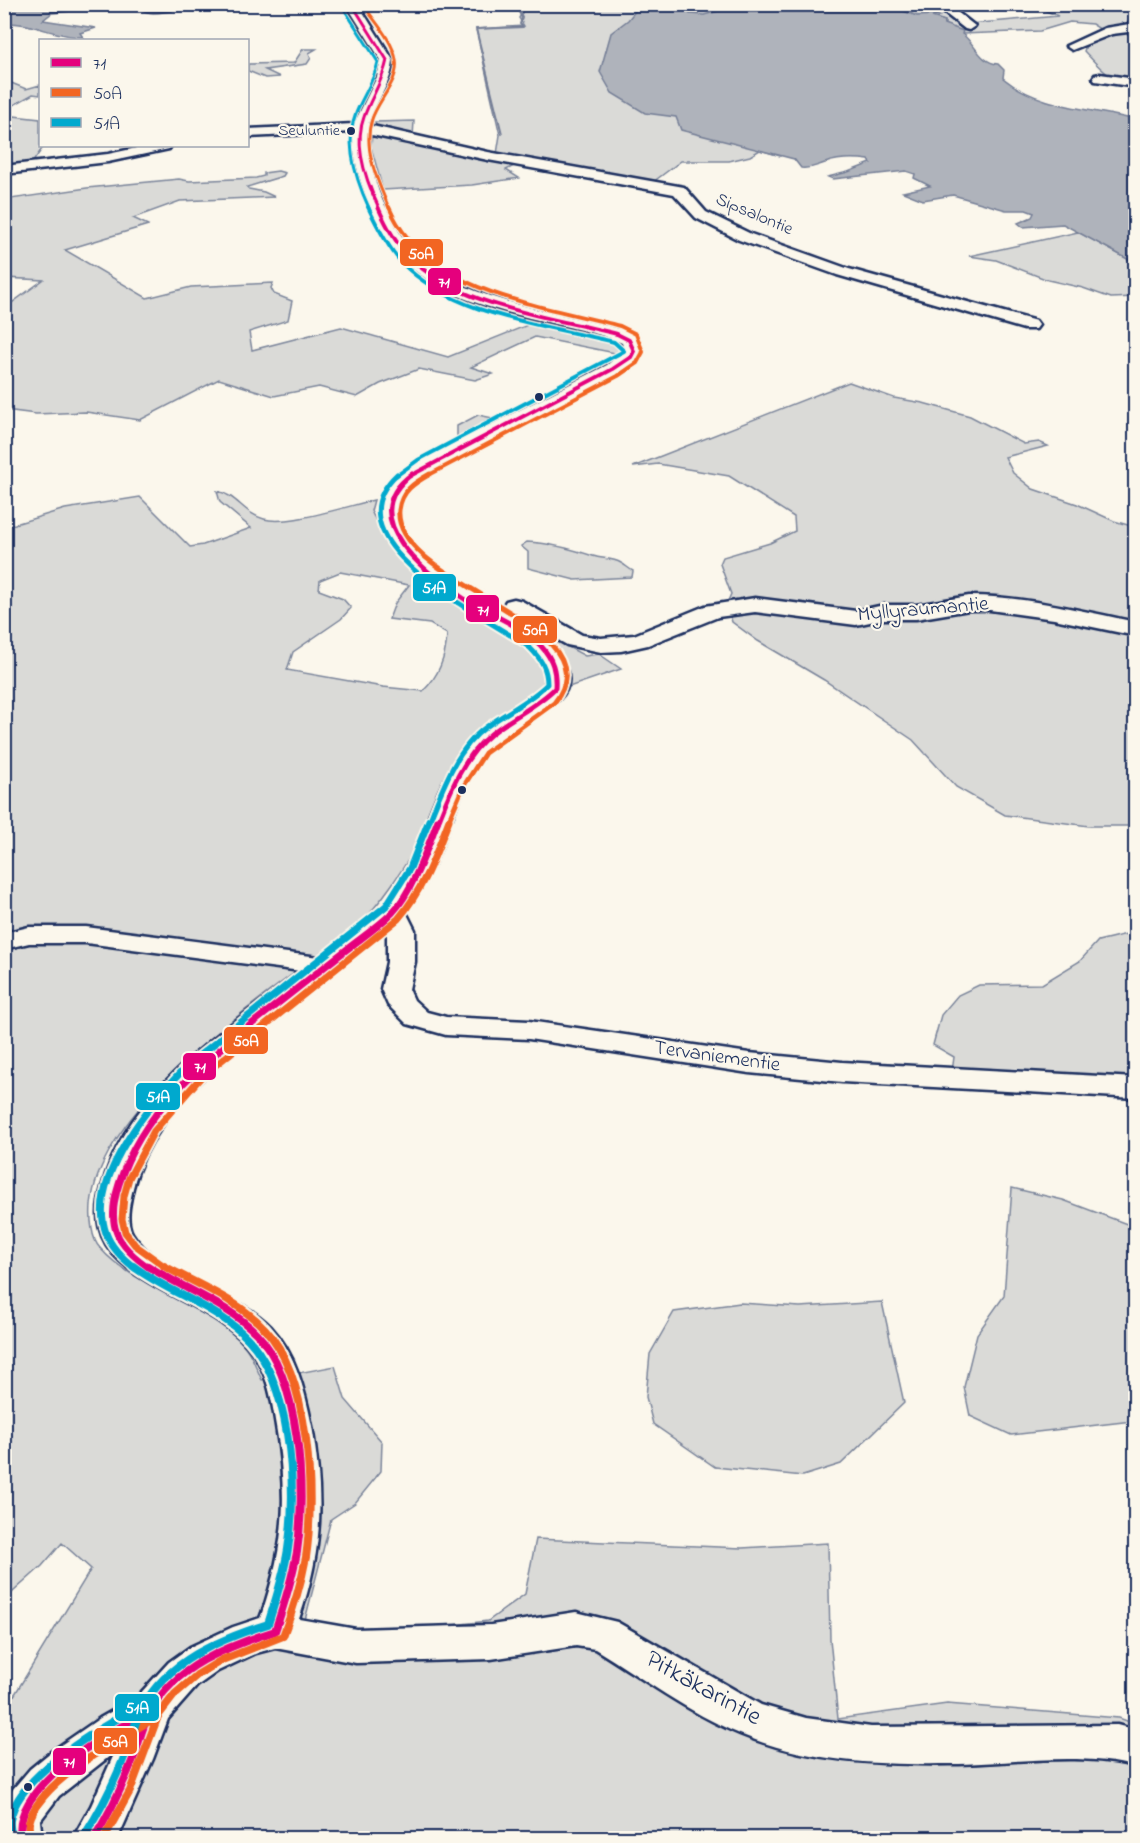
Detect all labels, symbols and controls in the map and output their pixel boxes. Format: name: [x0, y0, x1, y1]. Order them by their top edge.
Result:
legend: [39, 39, 249, 147]
text: 71: [93, 52, 106, 78]
text: 50A: [93, 82, 122, 108]
text: 51A: [93, 112, 120, 138]
place label: Seuluntie: [278, 119, 341, 143]
marker: Seuluntie: [345, 125, 357, 137]
street label: Sipsalontie: [711, 187, 798, 243]
line badge: 50A: [399, 238, 444, 267]
text: 50A: [408, 243, 434, 267]
line badge: 71: [427, 267, 462, 296]
text: 71: [438, 271, 451, 295]
unlabelled marker: [533, 391, 545, 403]
line badge: 51A: [412, 573, 457, 602]
text: 51A: [422, 577, 446, 601]
street label: Myllyraumantie: [856, 589, 990, 633]
line badge: 71: [465, 594, 500, 623]
text: 71: [477, 599, 490, 623]
line badge: 50A: [512, 615, 558, 644]
text: 50A: [522, 619, 548, 643]
unlabelled marker: [456, 784, 468, 796]
line badge: 50A: [223, 1026, 269, 1055]
text: 50A: [233, 1030, 259, 1054]
street label: Tervaniementie: [652, 1033, 783, 1081]
line badge: 71: [182, 1052, 217, 1081]
text: 71: [194, 1056, 207, 1080]
line badge: 51A: [135, 1082, 181, 1111]
text: 51A: [146, 1086, 170, 1110]
street label: Pitkäkarintie: [638, 1641, 768, 1737]
line badge: 51A: [114, 1693, 160, 1722]
text: 51A: [125, 1697, 149, 1721]
line badge: 50A: [93, 1727, 138, 1755]
text: 50A: [102, 1731, 128, 1755]
line badge: 71: [52, 1747, 87, 1776]
text: 71: [63, 1751, 76, 1775]
unlabelled marker: [22, 1781, 34, 1793]

